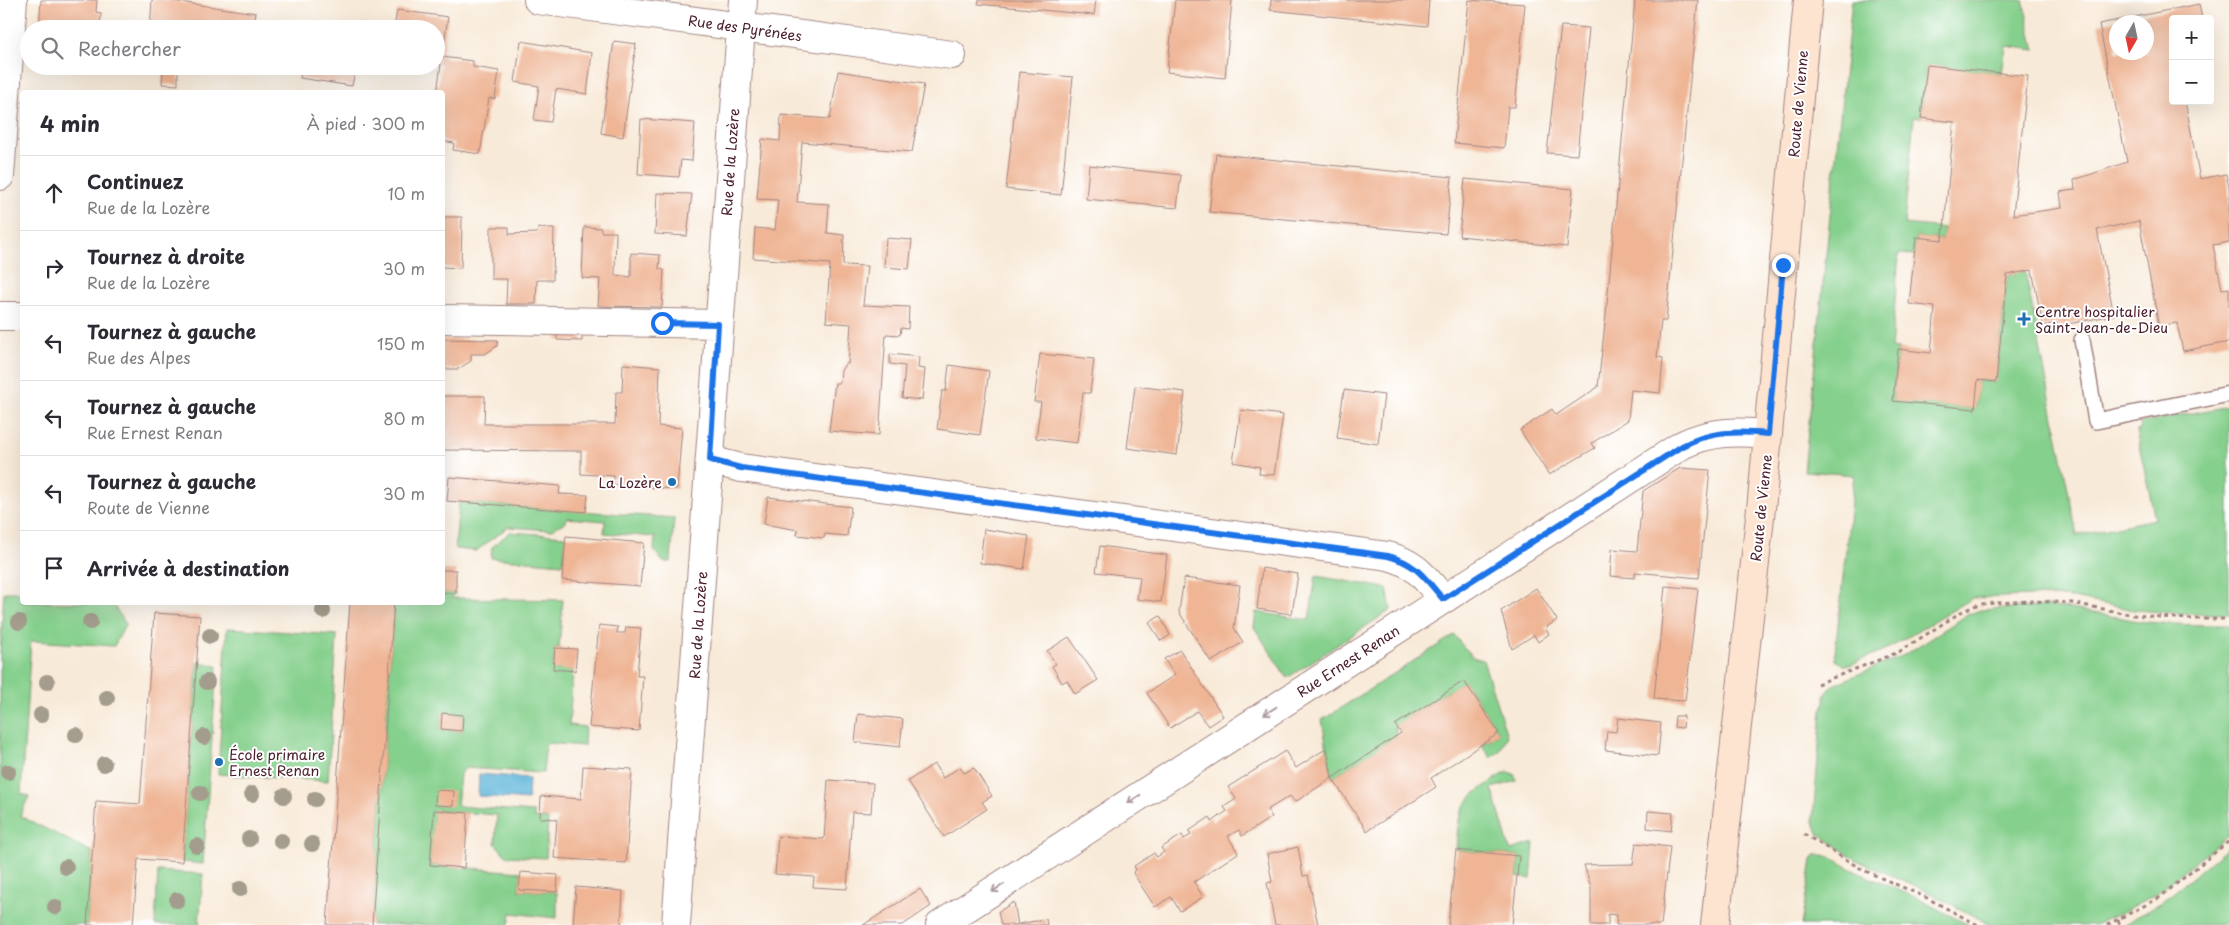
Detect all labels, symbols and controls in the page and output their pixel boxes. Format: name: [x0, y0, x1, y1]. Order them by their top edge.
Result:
street label: Rue des Pyrénées: [687, 10, 803, 46]
north arrow: [2109, 15, 2154, 60]
map controls: [2169, 15, 2214, 105]
button: +: [2169, 15, 2214, 60]
search box: [20, 20, 445, 75]
icon: search: [38, 34, 66, 62]
text: Rechercher: [78, 34, 181, 62]
street label: Route de Vienne: [1783, 50, 1813, 158]
button: −: [2169, 60, 2214, 105]
text: 4 min: [40, 107, 100, 139]
street label: Rue de la Lozère: [716, 107, 744, 217]
text: À pied · 300 m: [307, 111, 425, 135]
text: Continuez: [87, 167, 184, 195]
icon: ahead: [40, 179, 68, 207]
text: 10 m: [388, 181, 425, 205]
text: Rue de la Lozère: [87, 195, 210, 219]
text: Tournez à droite: [87, 242, 245, 270]
icon: right: [40, 254, 68, 282]
route end: [1772, 254, 1795, 277]
text: 30 m: [383, 256, 425, 280]
text: Rue de la Lozère: [87, 270, 210, 294]
place label: Centre hospitalier Saint-Jean-de-Dieu: [2035, 301, 2168, 338]
route start: [651, 312, 674, 335]
marker: Centre hospitalier Saint-Jean-de-Dieu: [2017, 312, 2031, 326]
text: Tournez à gauche: [87, 317, 256, 345]
icon: left: [40, 329, 68, 357]
text: 150 m: [377, 331, 425, 355]
text: Rue des Alpes: [87, 345, 191, 369]
text: Tournez à gauche: [87, 392, 256, 420]
icon: left: [40, 404, 68, 432]
text: 80 m: [383, 406, 425, 430]
text: Rue Ernest Renan: [87, 420, 223, 444]
street label: Route de Vienne: [1745, 453, 1777, 563]
text: Tournez à gauche: [87, 467, 256, 495]
place label: La Lozère: [599, 472, 662, 493]
marker: La Lozère: [666, 476, 678, 488]
icon: left: [40, 479, 68, 507]
text: 30 m: [383, 481, 425, 505]
text: Route de Vienne: [87, 495, 210, 519]
icon: arrive: [40, 554, 68, 582]
text: Arrivée à destination: [87, 554, 290, 582]
street label: Rue de la Lozère: [684, 570, 712, 680]
street label: Rue Ernest Renan: [1292, 620, 1404, 702]
one-way arrow: [1264, 706, 1278, 716]
place label: École primaire Ernest Renan: [229, 744, 325, 781]
marker: École primaire Ernest Renan: [213, 756, 225, 768]
one-way arrow: [1127, 794, 1141, 805]
one-way arrow: [991, 883, 1005, 893]

